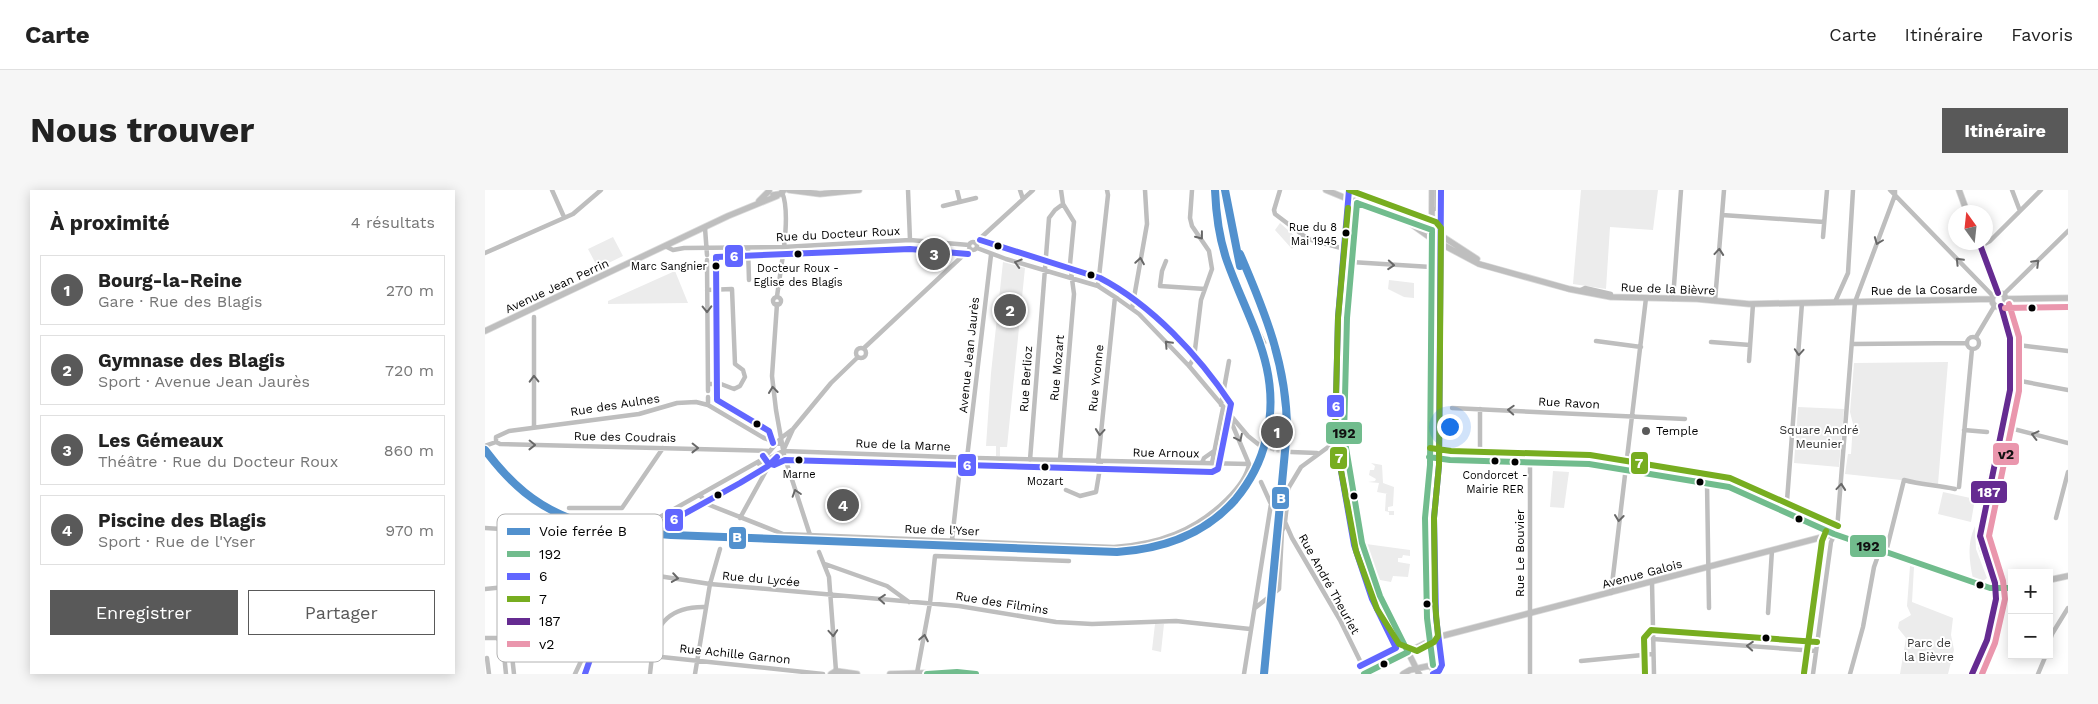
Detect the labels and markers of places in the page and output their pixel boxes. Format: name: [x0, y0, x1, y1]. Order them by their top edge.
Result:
place label: Rue du 8 Mai 1945: [1289, 221, 1337, 248]
marker: Rue du 8 Mai 1945: [1341, 228, 1351, 238]
pin: 3: [918, 235, 950, 273]
unlabelled marker: [993, 241, 1003, 251]
marker: Docteur Roux - Eglise des Blagis: [793, 249, 803, 259]
place label: Marc Sangnier: [631, 260, 707, 273]
marker: Marc Sangnier: [711, 261, 721, 271]
place label: Docteur Roux - Eglise des Blagis: [753, 262, 843, 289]
unlabelled marker: [1086, 270, 1096, 280]
pin: 2: [994, 291, 1026, 329]
unlabelled marker: [2027, 303, 2037, 313]
pin: 1: [1261, 413, 1293, 451]
unlabelled marker: [752, 419, 762, 429]
place label: Temple: [1656, 424, 1698, 438]
marker: Temple: [1640, 425, 1652, 437]
marker: Marne: [794, 455, 804, 465]
marker: Condorcet - Mairie RER: [1490, 456, 1500, 466]
unlabelled marker: [1510, 457, 1520, 467]
marker: Mozart: [1040, 462, 1050, 472]
place label: Marne: [782, 468, 816, 481]
place label: Condorcet - Mairie RER: [1462, 469, 1528, 496]
place label: Mozart: [1027, 475, 1064, 488]
unlabelled marker: [1695, 477, 1705, 487]
pin: 4: [827, 486, 859, 524]
unlabelled marker: [713, 490, 723, 500]
unlabelled marker: [1349, 491, 1359, 501]
unlabelled marker: [1794, 514, 1804, 524]
unlabelled marker: [1975, 580, 1985, 590]
unlabelled marker: [1422, 599, 1432, 609]
unlabelled marker: [1761, 633, 1771, 643]
unlabelled marker: [1379, 659, 1389, 669]

